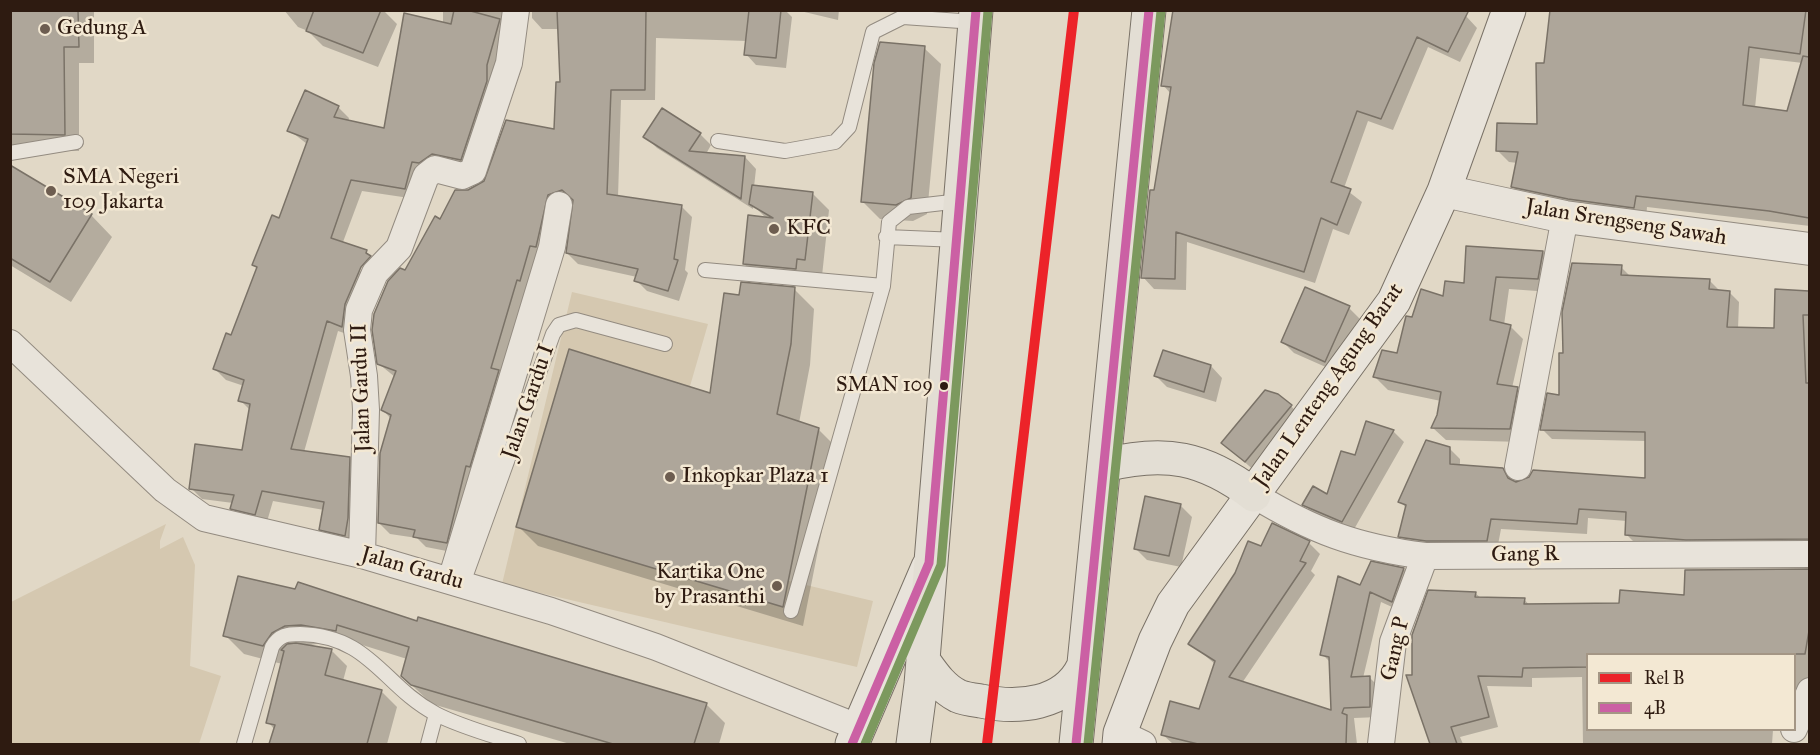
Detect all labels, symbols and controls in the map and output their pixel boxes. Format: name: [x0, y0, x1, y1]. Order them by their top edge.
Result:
place label: Gedung A: [57, 16, 147, 42]
marker: Gedung A: [38, 22, 52, 36]
place label: SMA Negeri 109 Jakarta: [63, 165, 179, 216]
marker: SMA Negeri 109 Jakarta: [44, 184, 58, 198]
street label: Jalan Srengseng Sawah: [1523, 194, 1729, 252]
place label: KFC: [786, 216, 831, 242]
marker: KFC: [767, 222, 781, 236]
street label: Jalan Lenteng Agung Barat: [1248, 279, 1410, 493]
street label: Jalan Gardu II: [347, 323, 377, 453]
street label: Jalan Gardu I: [497, 341, 561, 463]
place label: SMAN 109: [836, 374, 933, 398]
marker: SMAN 109: [938, 380, 950, 392]
place label: Inkopkar Plaza 1: [682, 464, 829, 490]
marker: Inkopkar Plaza 1: [663, 470, 677, 484]
street label: Gang R: [1491, 541, 1559, 569]
street label: Jalan Gardu: [357, 542, 467, 596]
place label: Kartika One by Prasanthi: [654, 560, 765, 612]
marker: Kartika One by Prasanthi: [770, 579, 784, 593]
street label: Gang P: [1376, 614, 1416, 684]
legend: [1586, 653, 1796, 731]
text: Rel B: [1644, 667, 1685, 689]
text: 4B: [1644, 697, 1666, 719]

